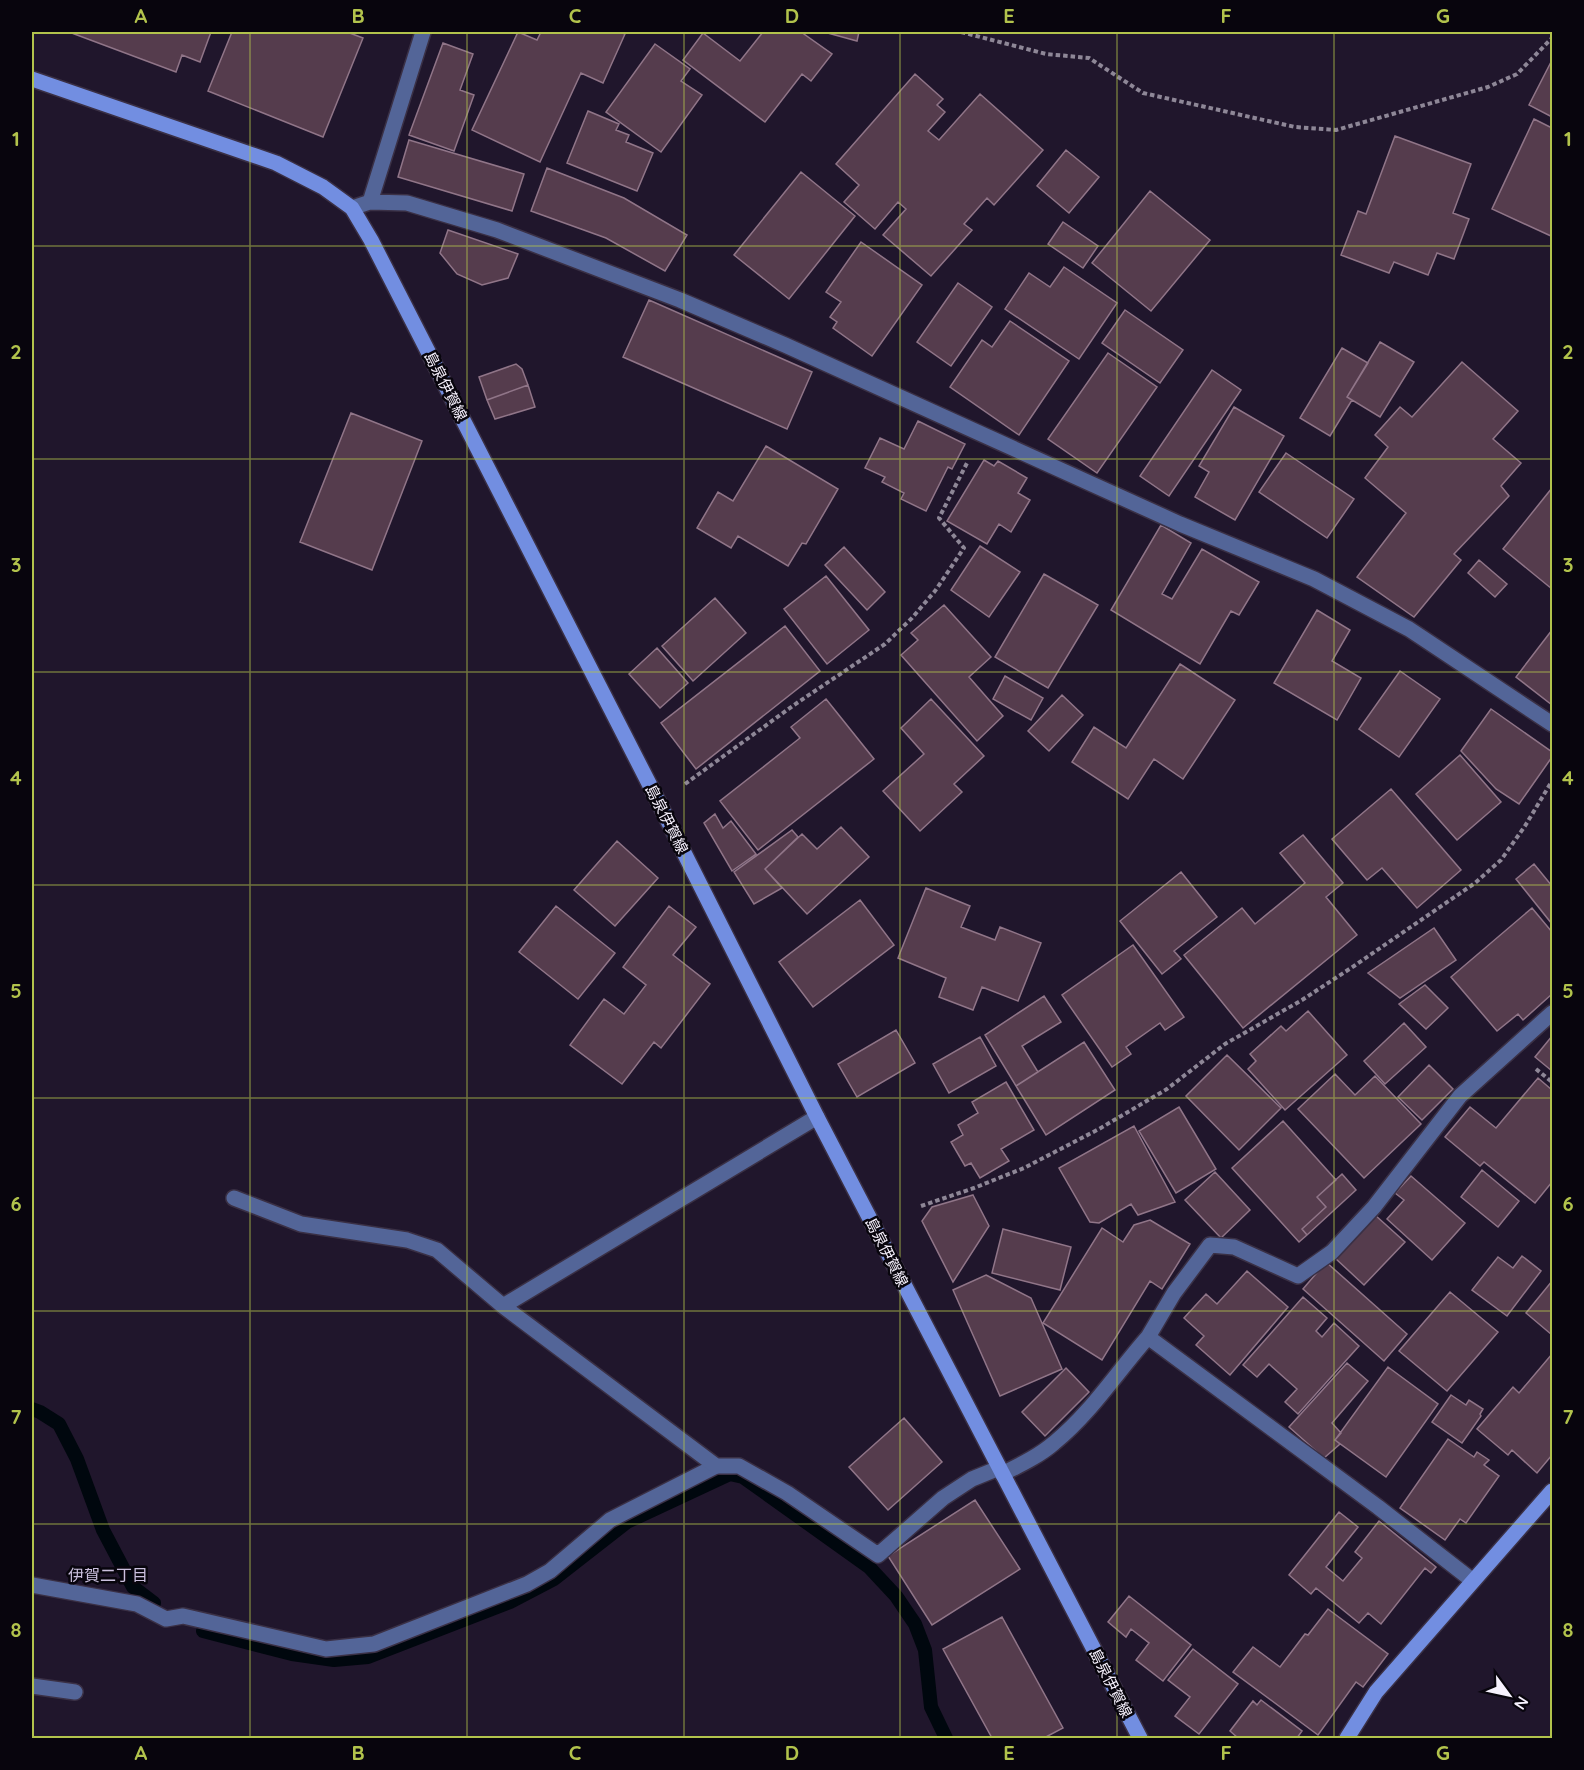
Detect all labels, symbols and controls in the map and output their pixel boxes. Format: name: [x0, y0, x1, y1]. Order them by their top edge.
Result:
text: A: [135, 3, 148, 28]
text: B: [351, 3, 365, 28]
text: C: [569, 3, 582, 28]
text: D: [785, 3, 799, 28]
text: E: [1003, 3, 1015, 28]
text: F: [1220, 3, 1232, 28]
text: G: [1436, 3, 1450, 28]
text: 1: [12, 126, 20, 151]
text: 1: [1564, 126, 1572, 151]
text: 2: [10, 339, 22, 364]
text: 2: [1562, 339, 1574, 364]
street label: 島泉伊賀線: [421, 348, 471, 424]
text: 3: [11, 552, 21, 577]
text: 3: [1563, 552, 1573, 577]
text: 4: [10, 765, 22, 790]
text: 4: [1562, 765, 1574, 790]
street label: 島泉伊賀線: [642, 781, 692, 857]
text: 5: [10, 978, 22, 1003]
text: 5: [1562, 978, 1574, 1003]
text: 6: [10, 1191, 22, 1216]
text: 6: [1562, 1191, 1574, 1216]
street label: 島泉伊賀線: [862, 1214, 912, 1290]
text: 7: [11, 1404, 22, 1429]
text: 7: [1563, 1404, 1574, 1429]
district label: 伊賀二丁目: [68, 1565, 148, 1585]
text: 8: [11, 1617, 22, 1642]
text: 8: [1563, 1617, 1574, 1642]
street label: 島泉伊賀線: [1086, 1645, 1136, 1721]
north arrow: [1479, 1665, 1539, 1725]
text: N: [1510, 1693, 1533, 1714]
text: A: [135, 1740, 148, 1765]
text: B: [351, 1740, 365, 1765]
text: C: [569, 1740, 582, 1765]
text: D: [785, 1740, 799, 1765]
text: E: [1003, 1740, 1015, 1765]
text: F: [1220, 1740, 1232, 1765]
text: G: [1436, 1740, 1450, 1765]

